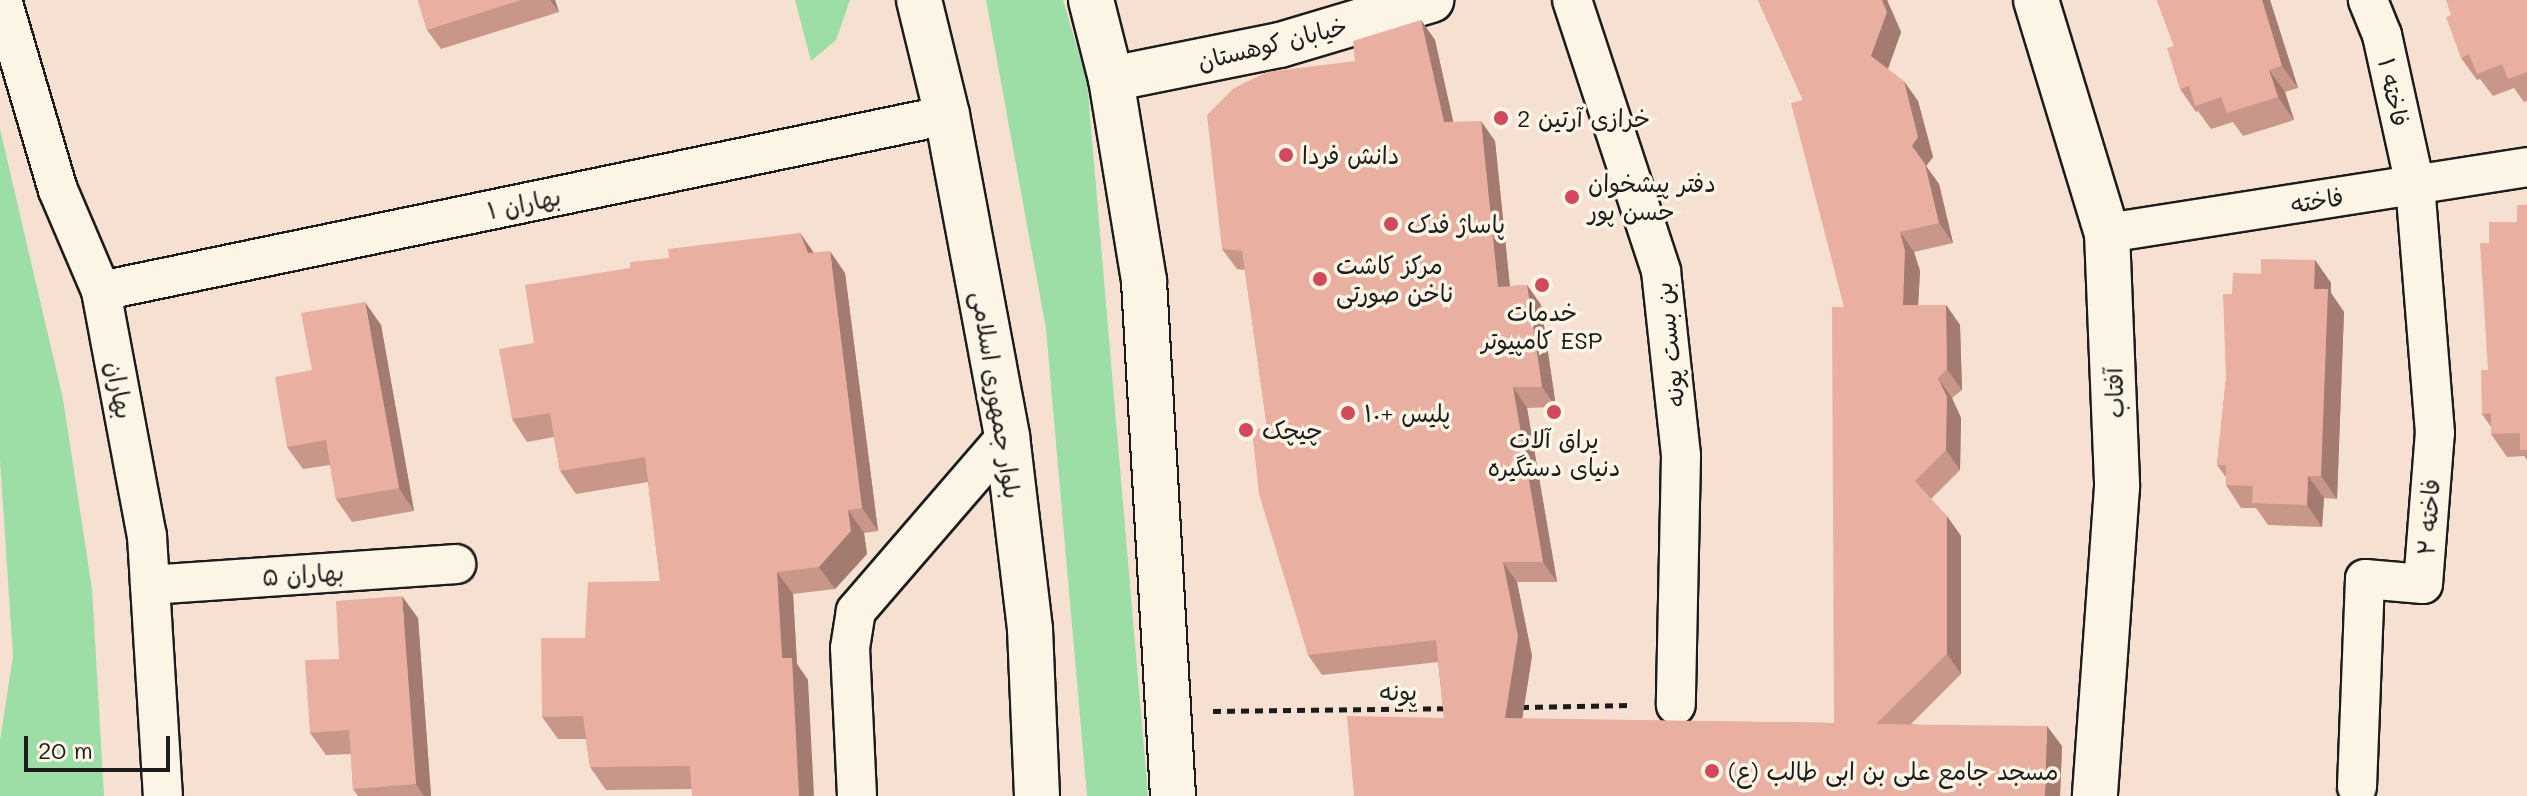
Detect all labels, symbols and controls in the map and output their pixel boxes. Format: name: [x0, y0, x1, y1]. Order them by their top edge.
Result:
street label: خیابان کوهستان: [1194, 11, 1350, 75]
street label: فاخته ۱: [2373, 55, 2415, 129]
place label: خرازی آرتین 2: [1517, 104, 1650, 132]
marker: خرازی آرتین 2: [1492, 109, 1510, 127]
place label: دانش فردا: [1302, 141, 1399, 169]
marker: دانش فردا: [1277, 146, 1295, 164]
place label: دفتر پیشخوان حسن پور: [1588, 169, 1716, 225]
street label: بهاران ۱: [485, 181, 563, 225]
street label: فاخته: [2289, 182, 2345, 218]
marker: دفتر پیشخوان حسن پور: [1563, 188, 1581, 206]
place label: پاساژ فدک: [1407, 210, 1505, 238]
marker: پاساژ فدک: [1382, 215, 1400, 233]
place label: مرکز کاشت ناخن صورتی: [1336, 251, 1453, 307]
marker: مرکز کاشت ناخن صورتی: [1311, 270, 1329, 288]
marker: خدمات کامپیوتر ESP: [1533, 276, 1551, 294]
street label: بن بست پونه: [1648, 281, 1690, 409]
street label: بلوار جمهوری اسلامی: [966, 289, 1028, 501]
place label: خدمات کامپیوتر ESP: [1481, 298, 1603, 354]
street label: بهاران: [100, 359, 140, 421]
street label: آفتاب: [2099, 367, 2129, 419]
place label: پلیس +۱۰: [1364, 399, 1451, 427]
marker: یراق آلات دنیای دستگیره: [1545, 403, 1563, 421]
marker: پلیس +۱۰: [1339, 404, 1357, 422]
place label: چیچک: [1262, 416, 1323, 444]
marker: چیچک: [1237, 421, 1255, 439]
place label: یراق آلات دنیای دستگیره: [1488, 425, 1620, 481]
street label: فاخته ۲: [2411, 478, 2445, 556]
street label: بهاران ۵: [261, 557, 345, 591]
street label: پونه: [1379, 676, 1417, 706]
scale bar: [28, 720, 174, 770]
text: 20 m: [38, 734, 93, 765]
place label: مسجد جامع علی بن ابی طالب (ع): [1728, 757, 2058, 785]
marker: مسجد جامع علی بن ابی طالب (ع): [1703, 762, 1721, 780]

